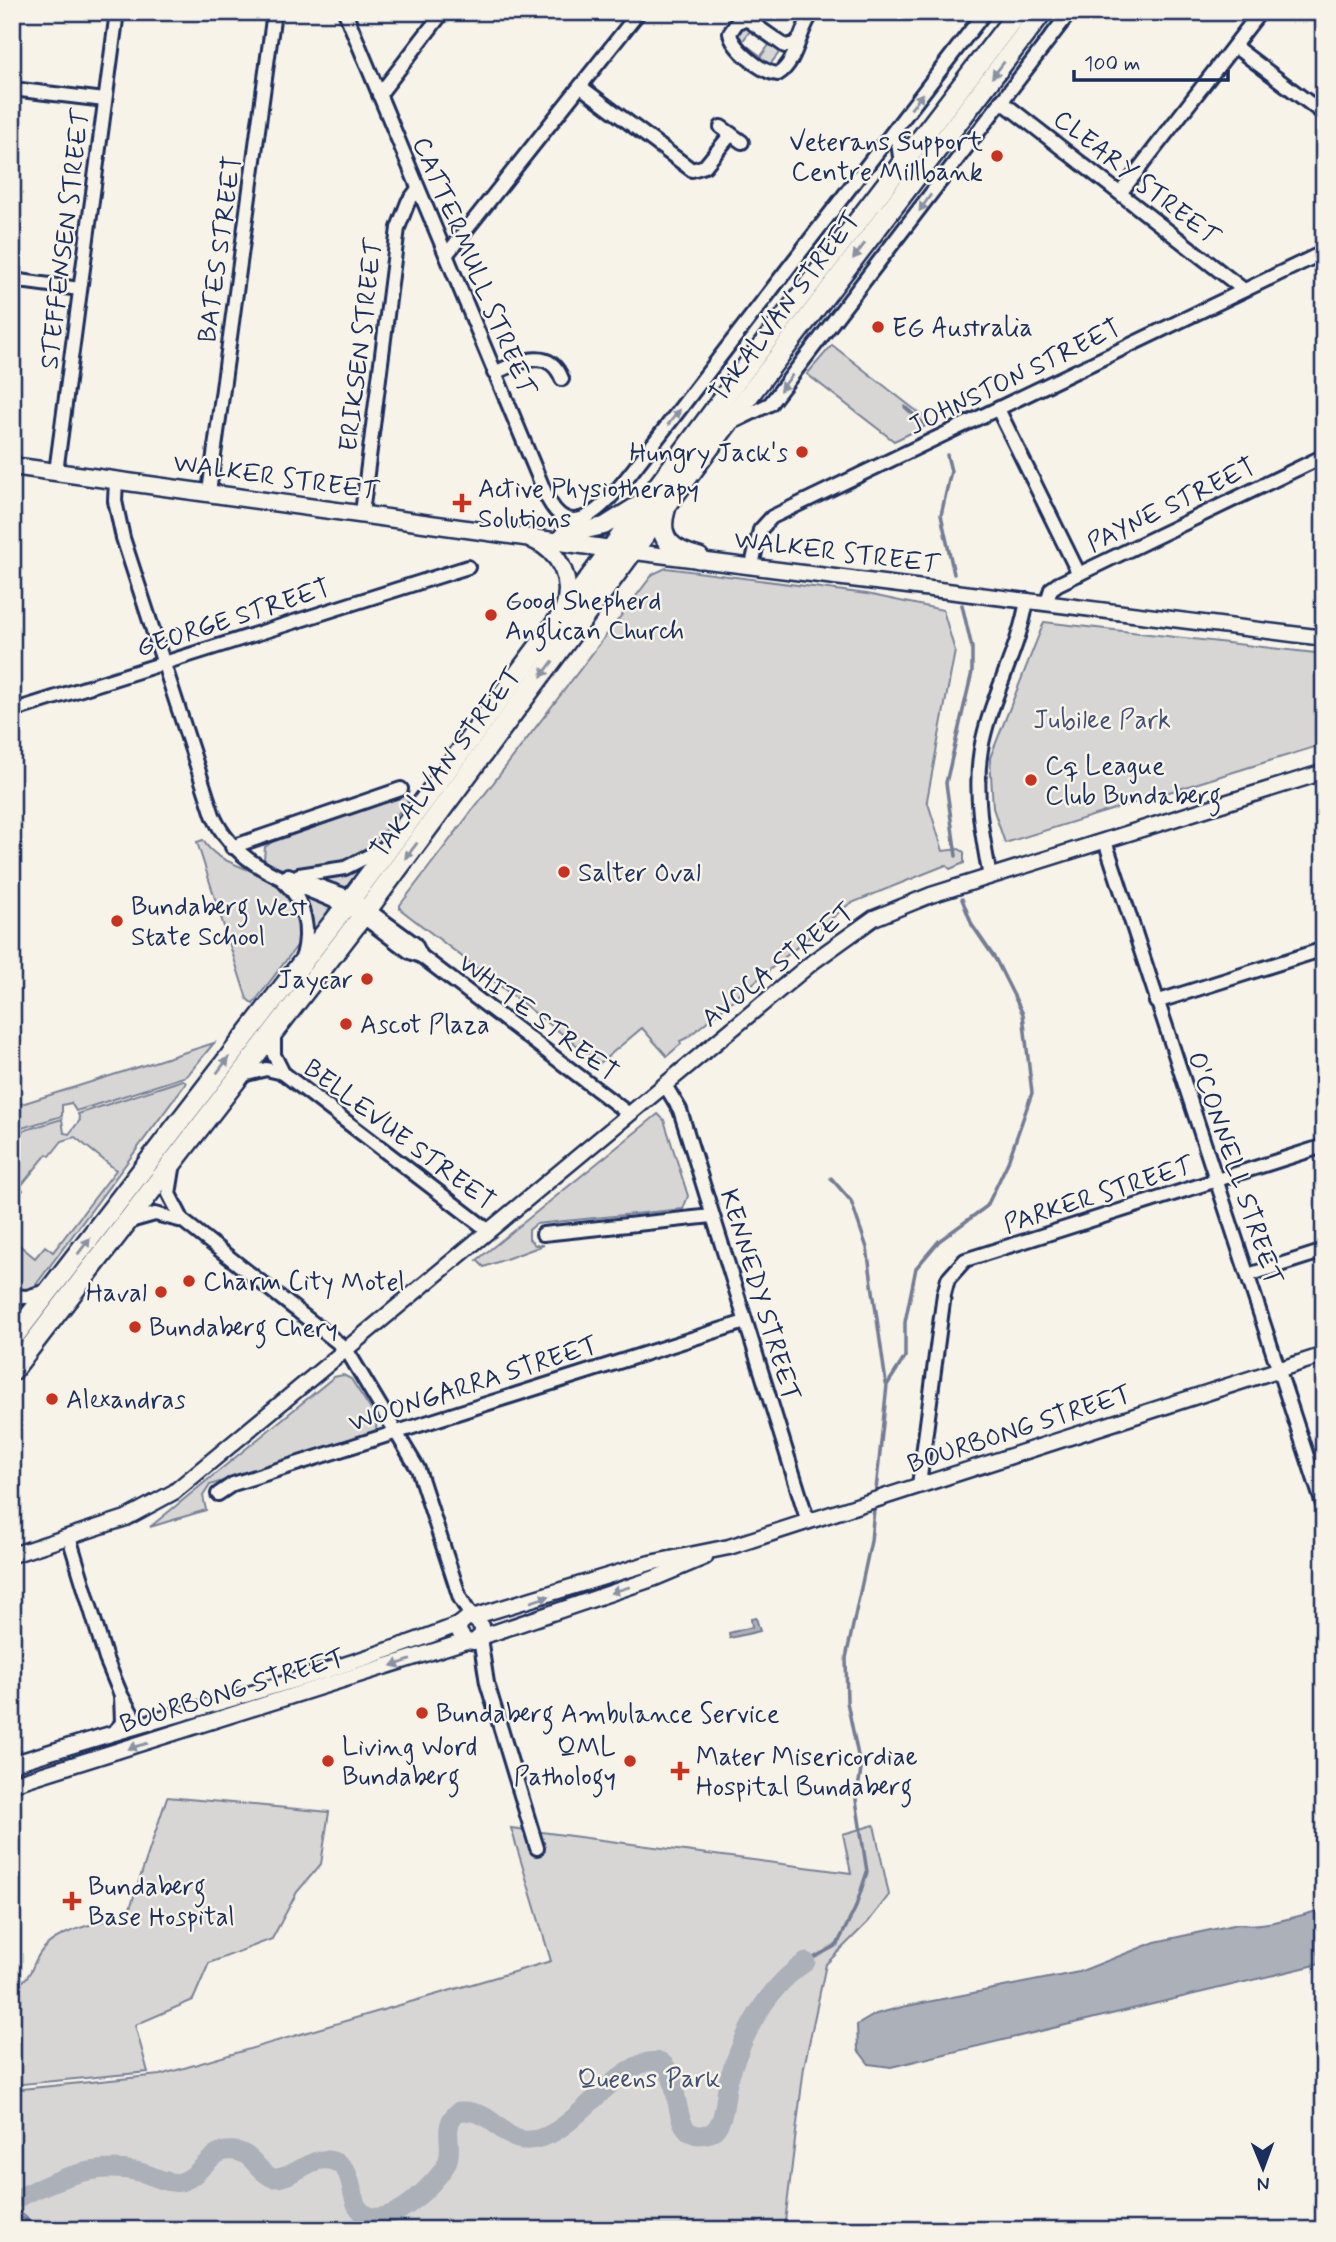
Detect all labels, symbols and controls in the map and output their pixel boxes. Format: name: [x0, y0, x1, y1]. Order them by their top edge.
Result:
scale bar: [1074, 38, 1228, 82]
text: 100 m: [1084, 50, 1140, 78]
one-way arrow: [991, 61, 1005, 79]
one-way arrow: [910, 92, 924, 110]
street label: CLEARY STREET: [1046, 103, 1227, 255]
street label: STEFFENSEN STREET: [33, 106, 99, 371]
place label: Veterans Support Centre Millbank: [789, 126, 983, 190]
street label: CATTERMULL STREET: [403, 132, 544, 403]
marker: Veterans Support Centre Millbank: [989, 148, 1005, 164]
street label: BATES STREET: [191, 154, 251, 345]
one-way arrow: [918, 194, 932, 212]
street label: TAKALVAN STREET: [702, 205, 869, 410]
street label: ERIKSEN STREET: [332, 236, 392, 453]
one-way arrow: [852, 241, 867, 259]
place label: EG Australia: [892, 312, 1033, 346]
street label: JOHNSTON STREET: [903, 312, 1127, 444]
marker: EG Australia: [870, 319, 886, 335]
one-way arrow: [779, 374, 793, 392]
one-way arrow: [666, 408, 680, 426]
place label: Hungry Jack's: [630, 437, 788, 473]
marker: Hungry Jack's: [794, 444, 810, 460]
street label: WALKER STREET: [171, 447, 382, 509]
street label: PAYNE STREET: [1082, 450, 1262, 561]
place label: Active Physiotherapy Solutions: [478, 473, 699, 537]
marker: Active Physiotherapy Solutions: [452, 493, 472, 513]
street label: WALKER STREET: [732, 524, 943, 583]
street label: GEORGE STREET: [132, 572, 335, 666]
place label: Good Shepherd Anglican Church: [505, 585, 684, 652]
marker: Good Shepherd Anglican Church: [483, 607, 499, 623]
one-way arrow: [540, 659, 554, 678]
street label: TAKALVAN STREET: [363, 661, 530, 866]
park label: Jubilee Park: [1033, 704, 1171, 738]
place label: Cq League Club Bundaberg: [1045, 750, 1221, 817]
marker: Cq League Club Bundaberg: [1023, 772, 1039, 788]
one-way arrow: [405, 842, 419, 860]
place label: Salter Oval: [578, 857, 701, 891]
marker: Salter Oval: [556, 864, 572, 880]
place label: Bundaberg West State School: [131, 891, 307, 955]
street label: AVOCA STREET: [695, 895, 862, 1036]
marker: Bundaberg West State School: [109, 913, 125, 929]
street label: WHITE STREET: [451, 947, 625, 1090]
place label: Jaycar: [277, 964, 353, 998]
marker: Jaycar: [359, 971, 375, 987]
place label: Ascot Plaza: [360, 1009, 490, 1043]
marker: Ascot Plaza: [338, 1016, 354, 1032]
street label: O'CONNELL STREET: [1178, 1047, 1290, 1290]
street label: BELLEVUE STREET: [296, 1052, 502, 1219]
one-way arrow: [215, 1057, 230, 1075]
street label: PARKER STREET: [1000, 1149, 1199, 1243]
street label: KENNEDY STREET: [711, 1185, 808, 1406]
one-way arrow: [77, 1237, 91, 1255]
place label: Charm City Motel: [203, 1266, 405, 1300]
marker: Charm City Motel: [181, 1273, 197, 1289]
place label: Haval: [86, 1277, 147, 1311]
marker: Haval: [153, 1284, 169, 1300]
place label: Bundaberg Chery: [149, 1312, 338, 1349]
marker: Bundaberg Chery: [127, 1319, 143, 1335]
street label: WOONGARRA STREET: [345, 1329, 602, 1441]
street label: BOURBONG STREET: [903, 1378, 1136, 1482]
place label: Alexandras: [66, 1384, 186, 1418]
marker: Alexandras: [44, 1391, 60, 1407]
one-way arrow: [609, 1585, 630, 1595]
one-way arrow: [529, 1593, 550, 1603]
street label: BOURBONG STREET: [116, 1641, 349, 1742]
one-way arrow: [391, 1658, 412, 1669]
place label: Bundaberg Ambulance Service: [436, 1698, 780, 1735]
marker: Bundaberg Ambulance Service: [414, 1705, 430, 1721]
place label: Living Word Bundaberg: [342, 1731, 478, 1798]
place label: QML Pathology: [514, 1731, 616, 1798]
one-way arrow: [127, 1741, 149, 1752]
place label: Mater Misericordiae Hospital Bundaberg: [696, 1741, 918, 1808]
marker: Living Word Bundaberg: [320, 1753, 336, 1769]
marker: QML Pathology: [622, 1753, 638, 1769]
marker: Mater Misericordiae Hospital Bundaberg: [670, 1761, 690, 1781]
place label: Bundaberg Base Hospital: [88, 1871, 235, 1935]
marker: Bundaberg Base Hospital: [62, 1891, 82, 1911]
park label: Queens Park: [578, 2063, 721, 2097]
north arrow: [1228, 2134, 1298, 2204]
text: N: [1257, 2171, 1270, 2196]

